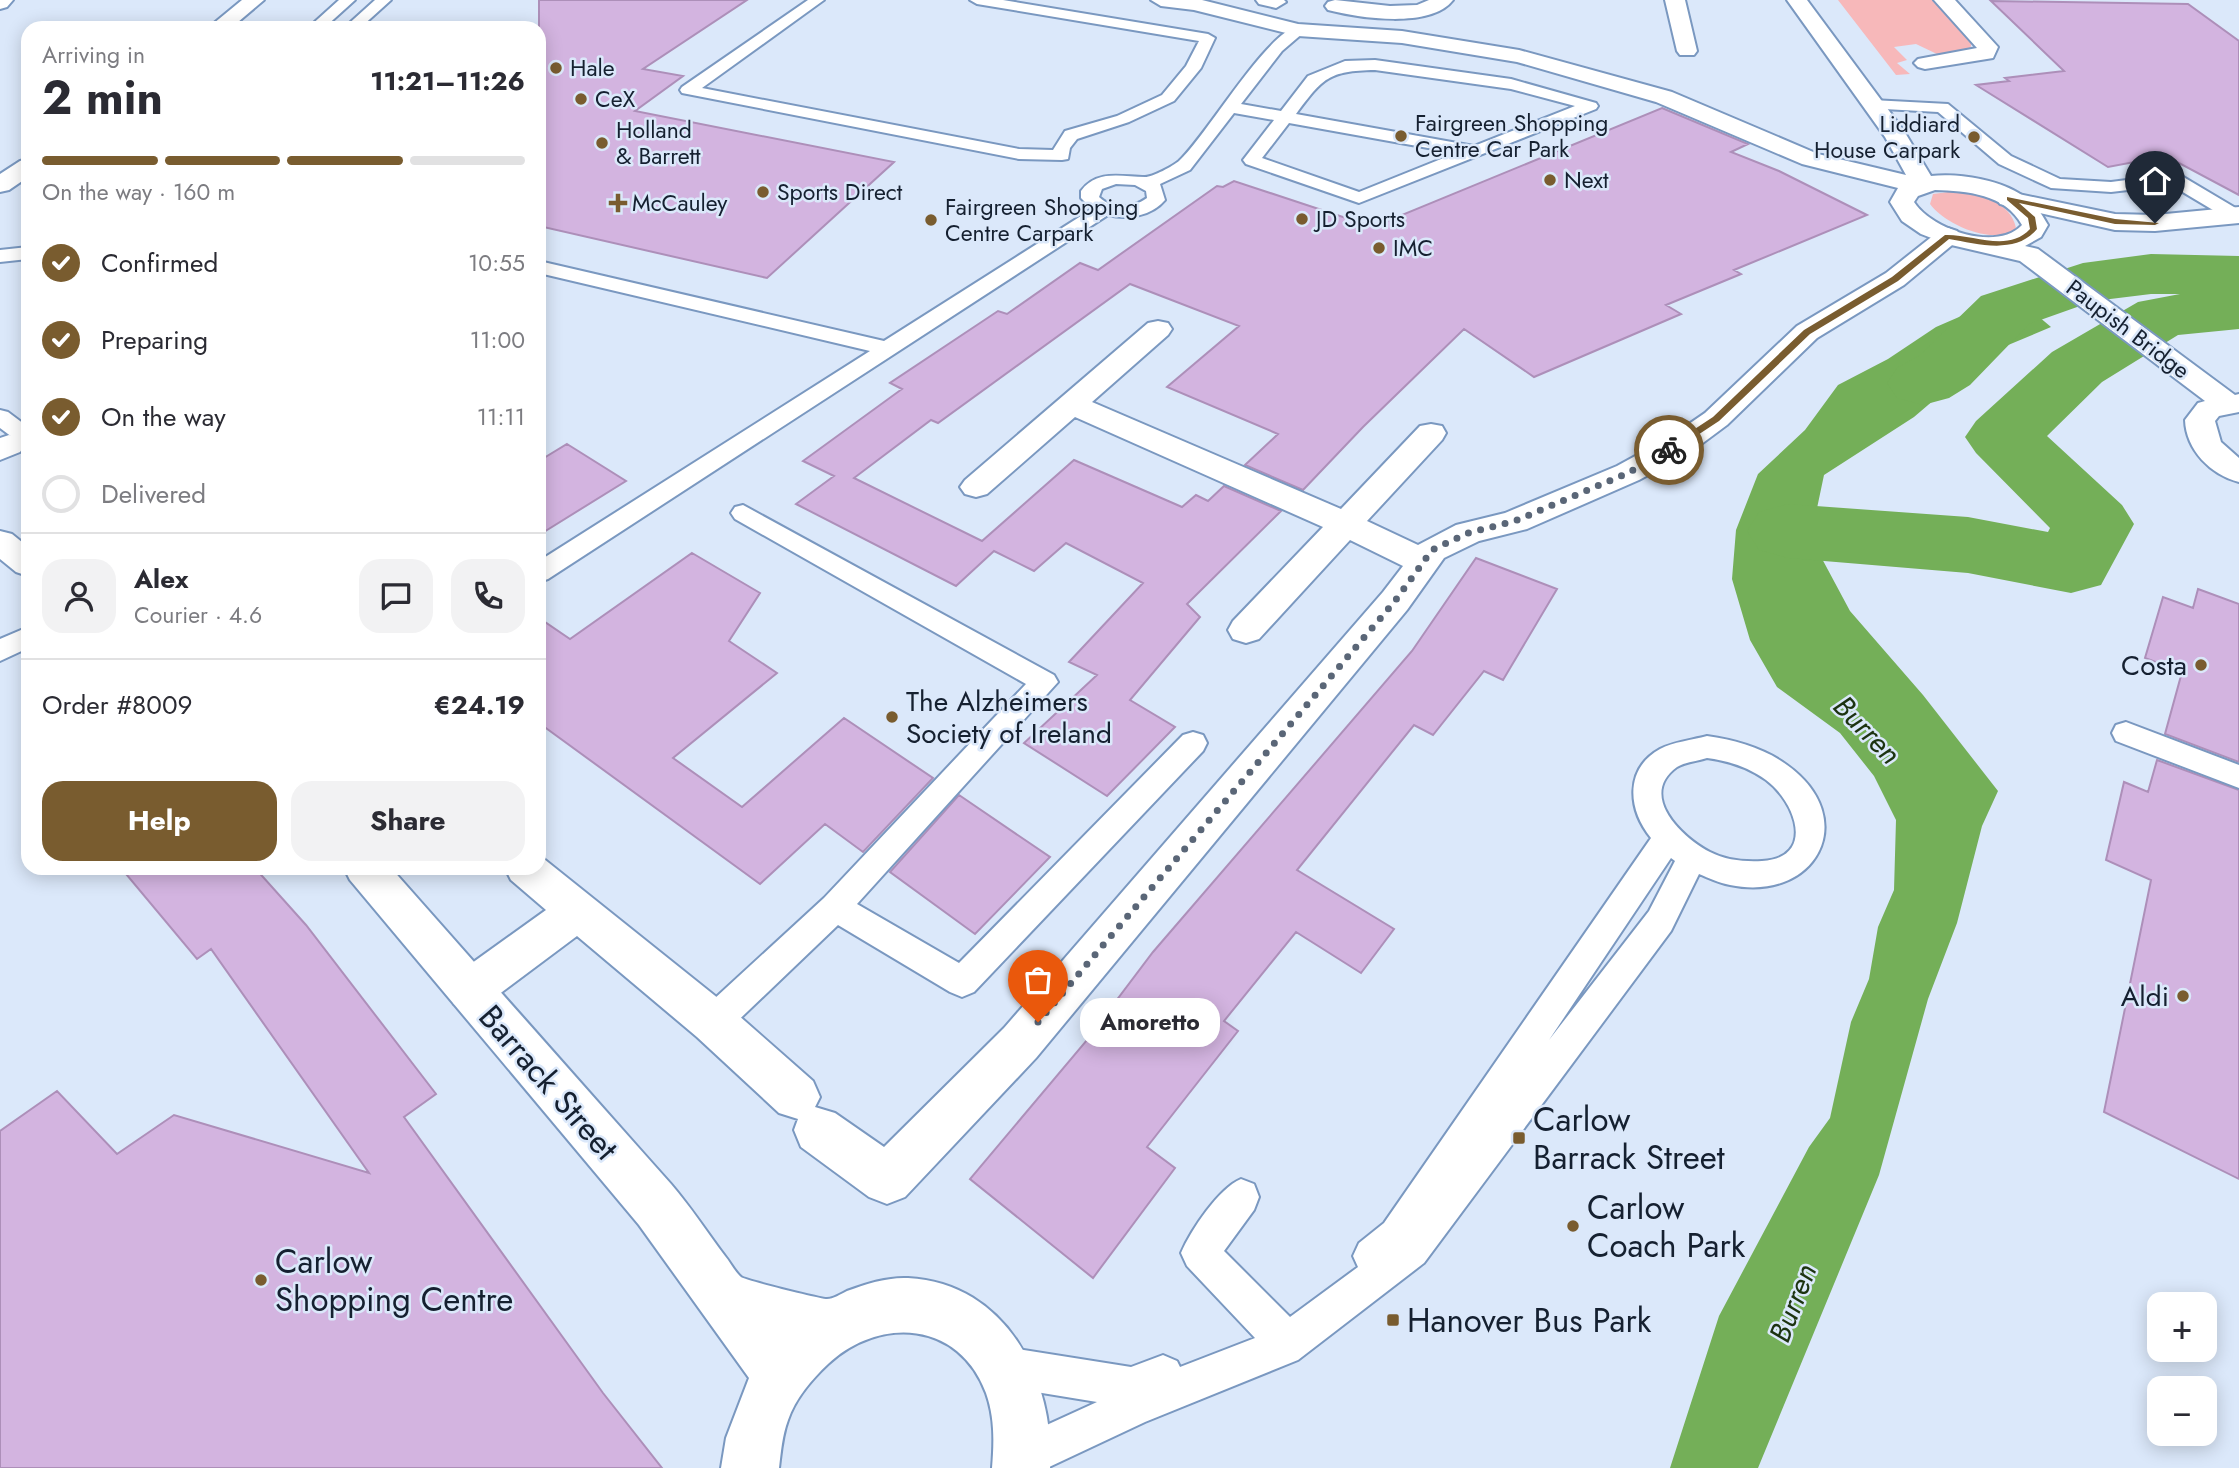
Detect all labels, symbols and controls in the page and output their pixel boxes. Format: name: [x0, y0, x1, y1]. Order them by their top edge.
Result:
text: Arriving in: [42, 38, 145, 72]
place label: Hale: [570, 51, 615, 85]
marker: Hale: [548, 60, 564, 76]
text: 11:21–11:26: [370, 62, 525, 100]
text: 2 min: [42, 65, 163, 131]
place label: CeX: [595, 82, 636, 116]
marker: CeX: [573, 91, 589, 107]
place label: Fairgreen Shopping Centre Car Park: [1415, 106, 1608, 166]
place label: Liddiard House Carpark: [1814, 107, 1961, 167]
place label: Holland & Barrett: [616, 113, 701, 173]
marker: Fairgreen Shopping Centre Car Park: [1393, 128, 1409, 144]
marker: Liddiard House Carpark: [1966, 129, 1982, 145]
marker: Holland & Barrett: [594, 135, 610, 151]
pin: [2125, 151, 2185, 223]
icon: home: [2136, 162, 2174, 200]
place label: Next: [1564, 163, 1609, 197]
marker: Next: [1542, 172, 1558, 188]
text: On the way · 160 m: [42, 175, 235, 209]
place label: Sports Direct: [777, 175, 903, 209]
marker: Sports Direct: [755, 184, 771, 200]
place label: McCauley: [632, 186, 728, 220]
place label: Fairgreen Shopping Centre Carpark: [945, 190, 1138, 250]
marker: McCauley: [610, 195, 626, 211]
place label: JD Sports: [1313, 202, 1405, 236]
marker: JD Sports: [1294, 211, 1310, 227]
marker: Fairgreen Shopping Centre Carpark: [923, 212, 939, 228]
place label: IMC: [1393, 231, 1433, 265]
marker: IMC: [1371, 240, 1387, 256]
icon: check: [42, 244, 80, 282]
text: Confirmed: [101, 244, 218, 282]
text: 10:55: [468, 246, 525, 280]
street label: Paupish Bridge: [2059, 271, 2197, 387]
icon: check: [42, 321, 80, 359]
text: Preparing: [101, 321, 208, 359]
text: 11:00: [470, 323, 525, 357]
icon: check: [42, 398, 80, 436]
text: On the way: [101, 398, 226, 436]
text: 11:11: [477, 400, 525, 434]
courier: [1634, 415, 1704, 485]
icon: bike: [1650, 431, 1688, 469]
text: Delivered: [101, 475, 206, 513]
button: person: [42, 559, 116, 633]
button: chat: [359, 559, 433, 633]
button: phone: [451, 559, 525, 633]
text: Alex: [134, 560, 188, 598]
text: Courier · 4.6: [134, 598, 262, 632]
place label: Costa: [2121, 645, 2187, 686]
marker: Costa: [2193, 657, 2209, 673]
place label: The Alzheimers Society of Ireland: [906, 681, 1112, 754]
water label: Burren: [1824, 685, 1911, 774]
text: Order #8009: [42, 686, 193, 724]
text: €24.19: [434, 686, 525, 724]
marker: The Alzheimers Society of Ireland: [884, 709, 900, 725]
button: Help: [42, 781, 277, 861]
button: Share: [291, 781, 525, 861]
pin: [1008, 950, 1068, 1022]
icon: bag: [1019, 961, 1057, 999]
place label: Aldi: [2121, 976, 2169, 1017]
marker: Aldi: [2175, 988, 2191, 1004]
street label: Barrack Street: [468, 995, 629, 1170]
callout: Amoretto: [1080, 998, 1220, 1046]
text: Amoretto: [1100, 1005, 1200, 1039]
place label: Carlow Barrack Street: [1533, 1096, 1725, 1181]
marker: Carlow Barrack Street: [1511, 1130, 1527, 1146]
place label: Carlow Coach Park: [1587, 1184, 1746, 1269]
marker: Carlow Coach Park: [1565, 1218, 1581, 1234]
place label: Carlow Shopping Centre: [275, 1238, 513, 1323]
water label: Burren: [1758, 1257, 1827, 1348]
marker: Carlow Shopping Centre: [253, 1272, 269, 1288]
map controls: [2147, 1292, 2217, 1446]
button: +: [2147, 1292, 2217, 1362]
place label: Hanover Bus Park: [1407, 1297, 1652, 1344]
marker: Hanover Bus Park: [1385, 1312, 1401, 1328]
button: −: [2147, 1376, 2217, 1446]

